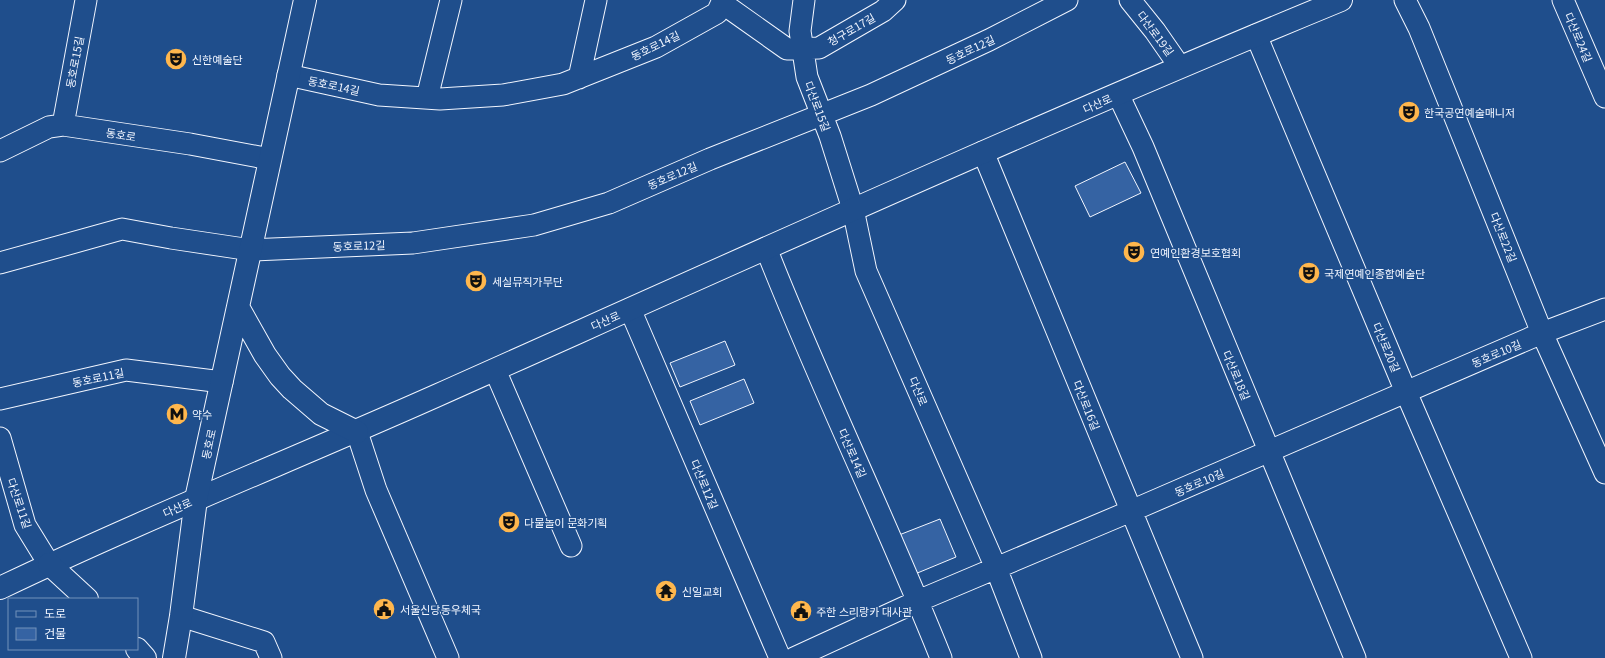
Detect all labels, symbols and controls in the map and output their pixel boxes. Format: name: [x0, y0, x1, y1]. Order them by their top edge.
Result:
street label: 다산로19길: [1134, 7, 1178, 59]
street label: 청구로17길: [824, 9, 878, 49]
street label: 다산로24길: [1561, 10, 1597, 64]
street label: 동호로14길: [628, 26, 682, 64]
street label: 동호로12길: [943, 31, 997, 67]
street label: 동호로15길: [61, 35, 87, 89]
theatre icon: 신한예술단: [163, 46, 189, 72]
place label: 신한예술단: [192, 51, 243, 67]
street label: 동호로14길: [307, 72, 361, 98]
street label: 다산로15길: [801, 79, 835, 133]
street label: 다산로: [1080, 90, 1114, 116]
theatre icon: 한국공연예술매니저: [1396, 99, 1422, 125]
place label: 한국공연예술매니저: [1424, 104, 1515, 120]
street label: 동호로: [105, 124, 137, 144]
street label: 동호로12길: [645, 157, 699, 193]
street label: 다산로22길: [1487, 210, 1521, 264]
street label: 동호로12길: [332, 236, 386, 254]
theatre icon: 연예인환경보호협회: [1121, 239, 1147, 265]
place label: 연예인환경보호협회: [1150, 244, 1241, 260]
theatre icon: 국제연예인종합예술단: [1296, 260, 1322, 286]
place label: 국제연예인종합예술단: [1324, 265, 1425, 281]
theatre icon: 세실뮤직가무단: [463, 268, 489, 294]
place label: 세실뮤직가무단: [492, 273, 563, 289]
street label: 다산로: [588, 307, 622, 333]
street label: 다산로20길: [1369, 320, 1405, 374]
street label: 동호로10길: [1469, 335, 1523, 371]
street label: 다산로18길: [1219, 348, 1255, 402]
street label: 동호로11길: [71, 364, 125, 390]
street label: 다산로: [906, 374, 932, 408]
street label: 다산로16길: [1070, 378, 1104, 432]
metro station icon: 약수: [164, 401, 190, 427]
place label: 약수: [192, 406, 212, 422]
street label: 다산로14길: [835, 426, 871, 480]
street label: 동호로: [197, 427, 219, 461]
street label: 다산로12길: [687, 457, 723, 511]
street label: 동호로10길: [1172, 464, 1226, 500]
street label: 다산로11길: [4, 475, 36, 531]
street label: 다산로: [160, 494, 194, 520]
theatre icon: 다물놀이 문화기획: [496, 509, 522, 535]
place label: 다물놀이 문화기획: [524, 514, 607, 530]
temple icon: 신일교회: [653, 578, 679, 604]
place label: 신일교회: [682, 583, 722, 599]
public building icon: 서울신당동우체국: [371, 596, 397, 622]
legend: [8, 598, 138, 650]
public building icon: 주한 스리랑카 대사관: [788, 598, 814, 624]
place label: 서울신당동우체국: [400, 601, 481, 617]
place label: 주한 스리랑카 대사관: [816, 603, 912, 619]
text: 도로: [44, 604, 66, 621]
text: 건물: [44, 624, 66, 641]

